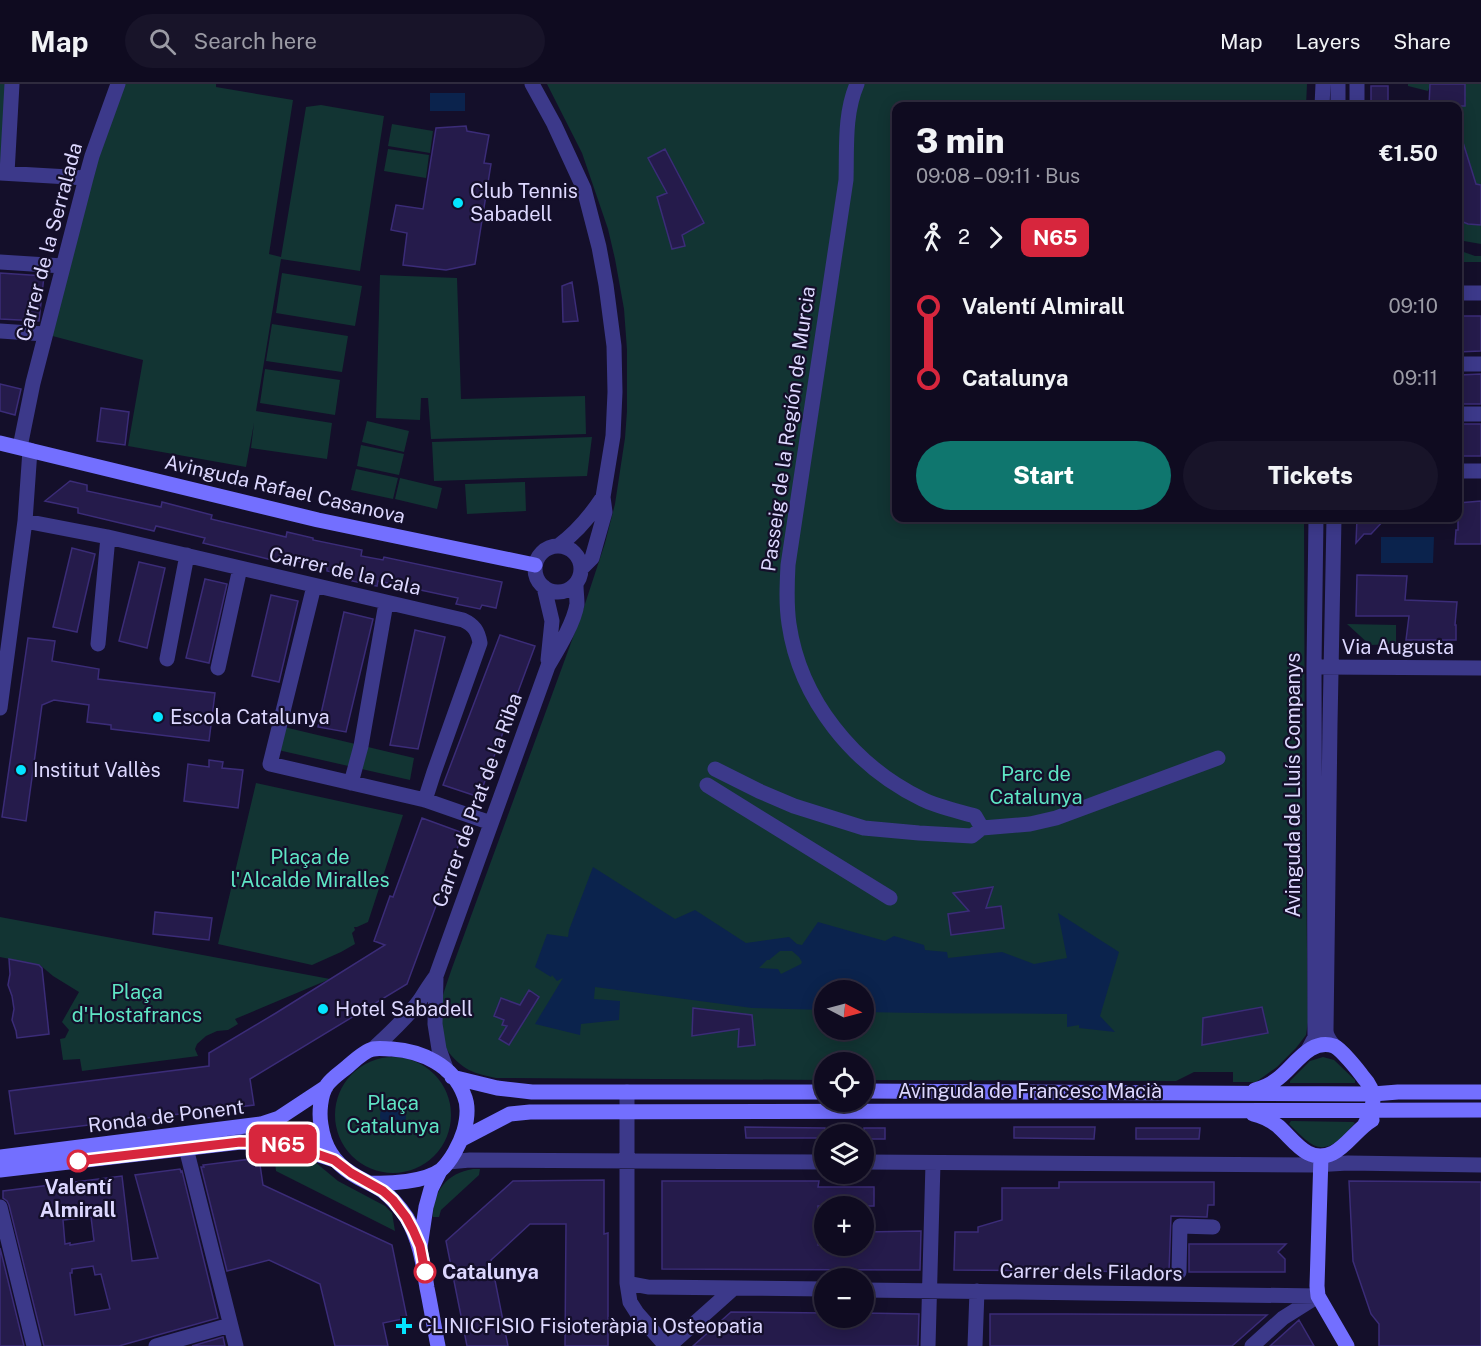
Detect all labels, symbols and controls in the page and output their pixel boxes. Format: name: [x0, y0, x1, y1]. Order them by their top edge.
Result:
search box: [125, 14, 545, 68]
text: Map: [30, 25, 89, 58]
icon: search: [146, 25, 179, 58]
text: Search here: [194, 28, 317, 54]
text: Map: [1220, 29, 1263, 54]
text: Layers: [1296, 29, 1360, 54]
text: Share: [1393, 29, 1451, 54]
text: 3 min: [916, 122, 1005, 160]
street label: Carrer de la Serralada: [11, 140, 87, 344]
text: €1.50: [1379, 140, 1438, 166]
text: 09:08 – 09:11 · Bus: [916, 164, 1080, 188]
place label: Club Tennis Sabadell: [470, 179, 578, 226]
marker: Club Tennis Sabadell: [451, 196, 465, 210]
icon: walk: [916, 221, 949, 254]
icon: forward: [979, 221, 1012, 254]
text: 2: [958, 225, 970, 249]
text: N65: [1033, 225, 1077, 250]
street label: Passeig de la Región de Murcia: [756, 285, 820, 573]
text: Valentí Almirall: [962, 293, 1125, 319]
text: 09:10: [1389, 294, 1438, 318]
text: Catalunya: [962, 365, 1068, 391]
text: 09:11: [1393, 366, 1438, 390]
button: Start: [916, 441, 1171, 510]
button: Tickets: [1183, 441, 1438, 510]
street label: Avinguda Rafael Casanova: [162, 450, 408, 528]
street label: Carrer de la Cala: [267, 542, 423, 600]
street label: Via Augusta: [1342, 635, 1454, 659]
street label: Avinguda de Lluís Companys: [1281, 653, 1305, 917]
street label: Carrer de Prat de la Riba: [427, 690, 527, 910]
place label: Escola Catalunya: [170, 705, 330, 729]
marker: Escola Catalunya: [151, 710, 165, 724]
place label: Institut Vallès: [33, 758, 161, 782]
park label: Parc de Catalunya: [989, 762, 1083, 809]
marker: Institut Vallès: [14, 763, 28, 777]
park label: Plaça de l'Alcalde Miralles: [230, 845, 390, 892]
park label: Plaça d'Hostafrancs: [72, 980, 202, 1027]
north arrow: [814, 980, 874, 1040]
map controls: [814, 980, 874, 1328]
place label: Hotel Sabadell: [335, 997, 473, 1021]
marker: Hotel Sabadell: [316, 1002, 330, 1016]
button: locate: [814, 1052, 874, 1112]
street label: Avinguda de Francesc Macià: [898, 1079, 1162, 1103]
park label: Plaça Catalunya: [346, 1091, 440, 1138]
street label: Ronda de Ponent: [86, 1095, 246, 1137]
line badge: N65: [248, 1124, 318, 1164]
button: layers: [814, 1124, 874, 1184]
text: N65: [261, 1132, 305, 1157]
marker: Valentí Almirall: [67, 1150, 89, 1172]
place label: Valentí Almirall: [40, 1175, 116, 1222]
button: +: [814, 1196, 874, 1256]
street label: Carrer dels Filadors: [999, 1258, 1183, 1286]
place label: Catalunya: [442, 1260, 539, 1284]
marker: Catalunya: [414, 1261, 436, 1283]
button: −: [814, 1268, 874, 1328]
place label: CLINICFISIO Fisioteràpia i Osteopatia: [418, 1314, 763, 1338]
marker: CLINICFISIO Fisioteràpia i Osteopatia: [395, 1317, 413, 1335]

